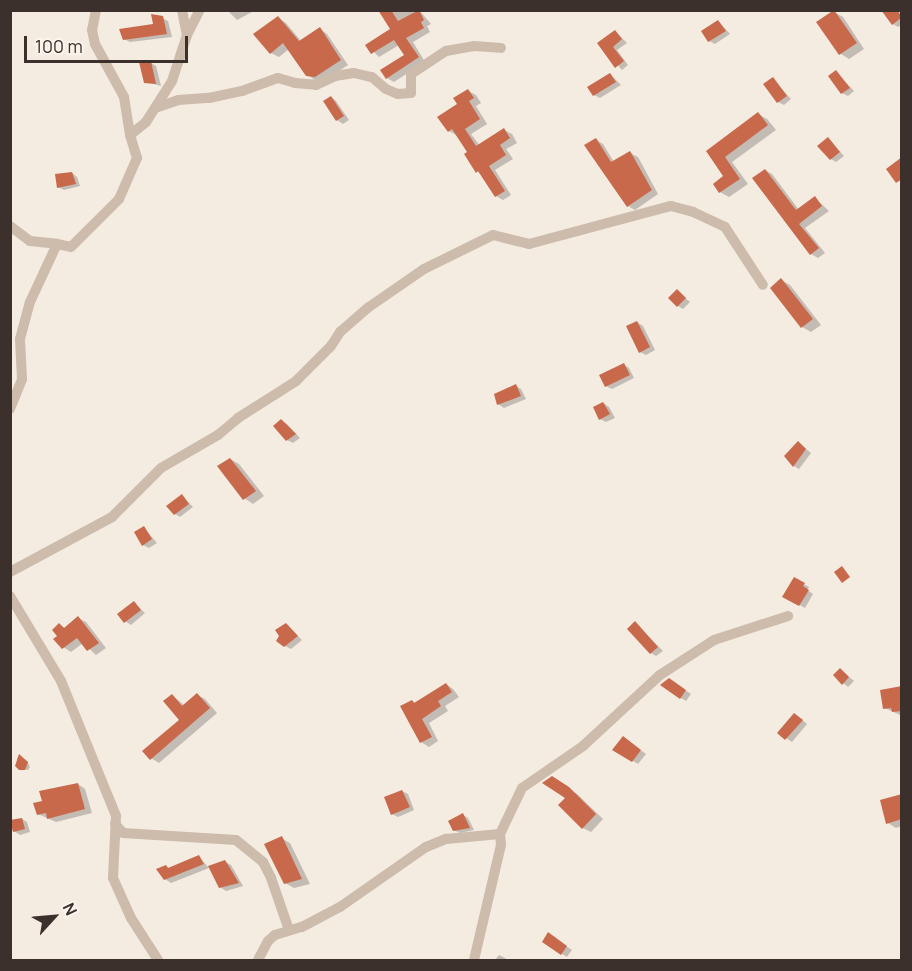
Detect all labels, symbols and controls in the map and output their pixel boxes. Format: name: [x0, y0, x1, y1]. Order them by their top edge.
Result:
scale bar: [27, 24, 190, 62]
text: 100 m: [35, 34, 83, 58]
north arrow: [24, 887, 84, 947]
text: N: [58, 899, 83, 919]

